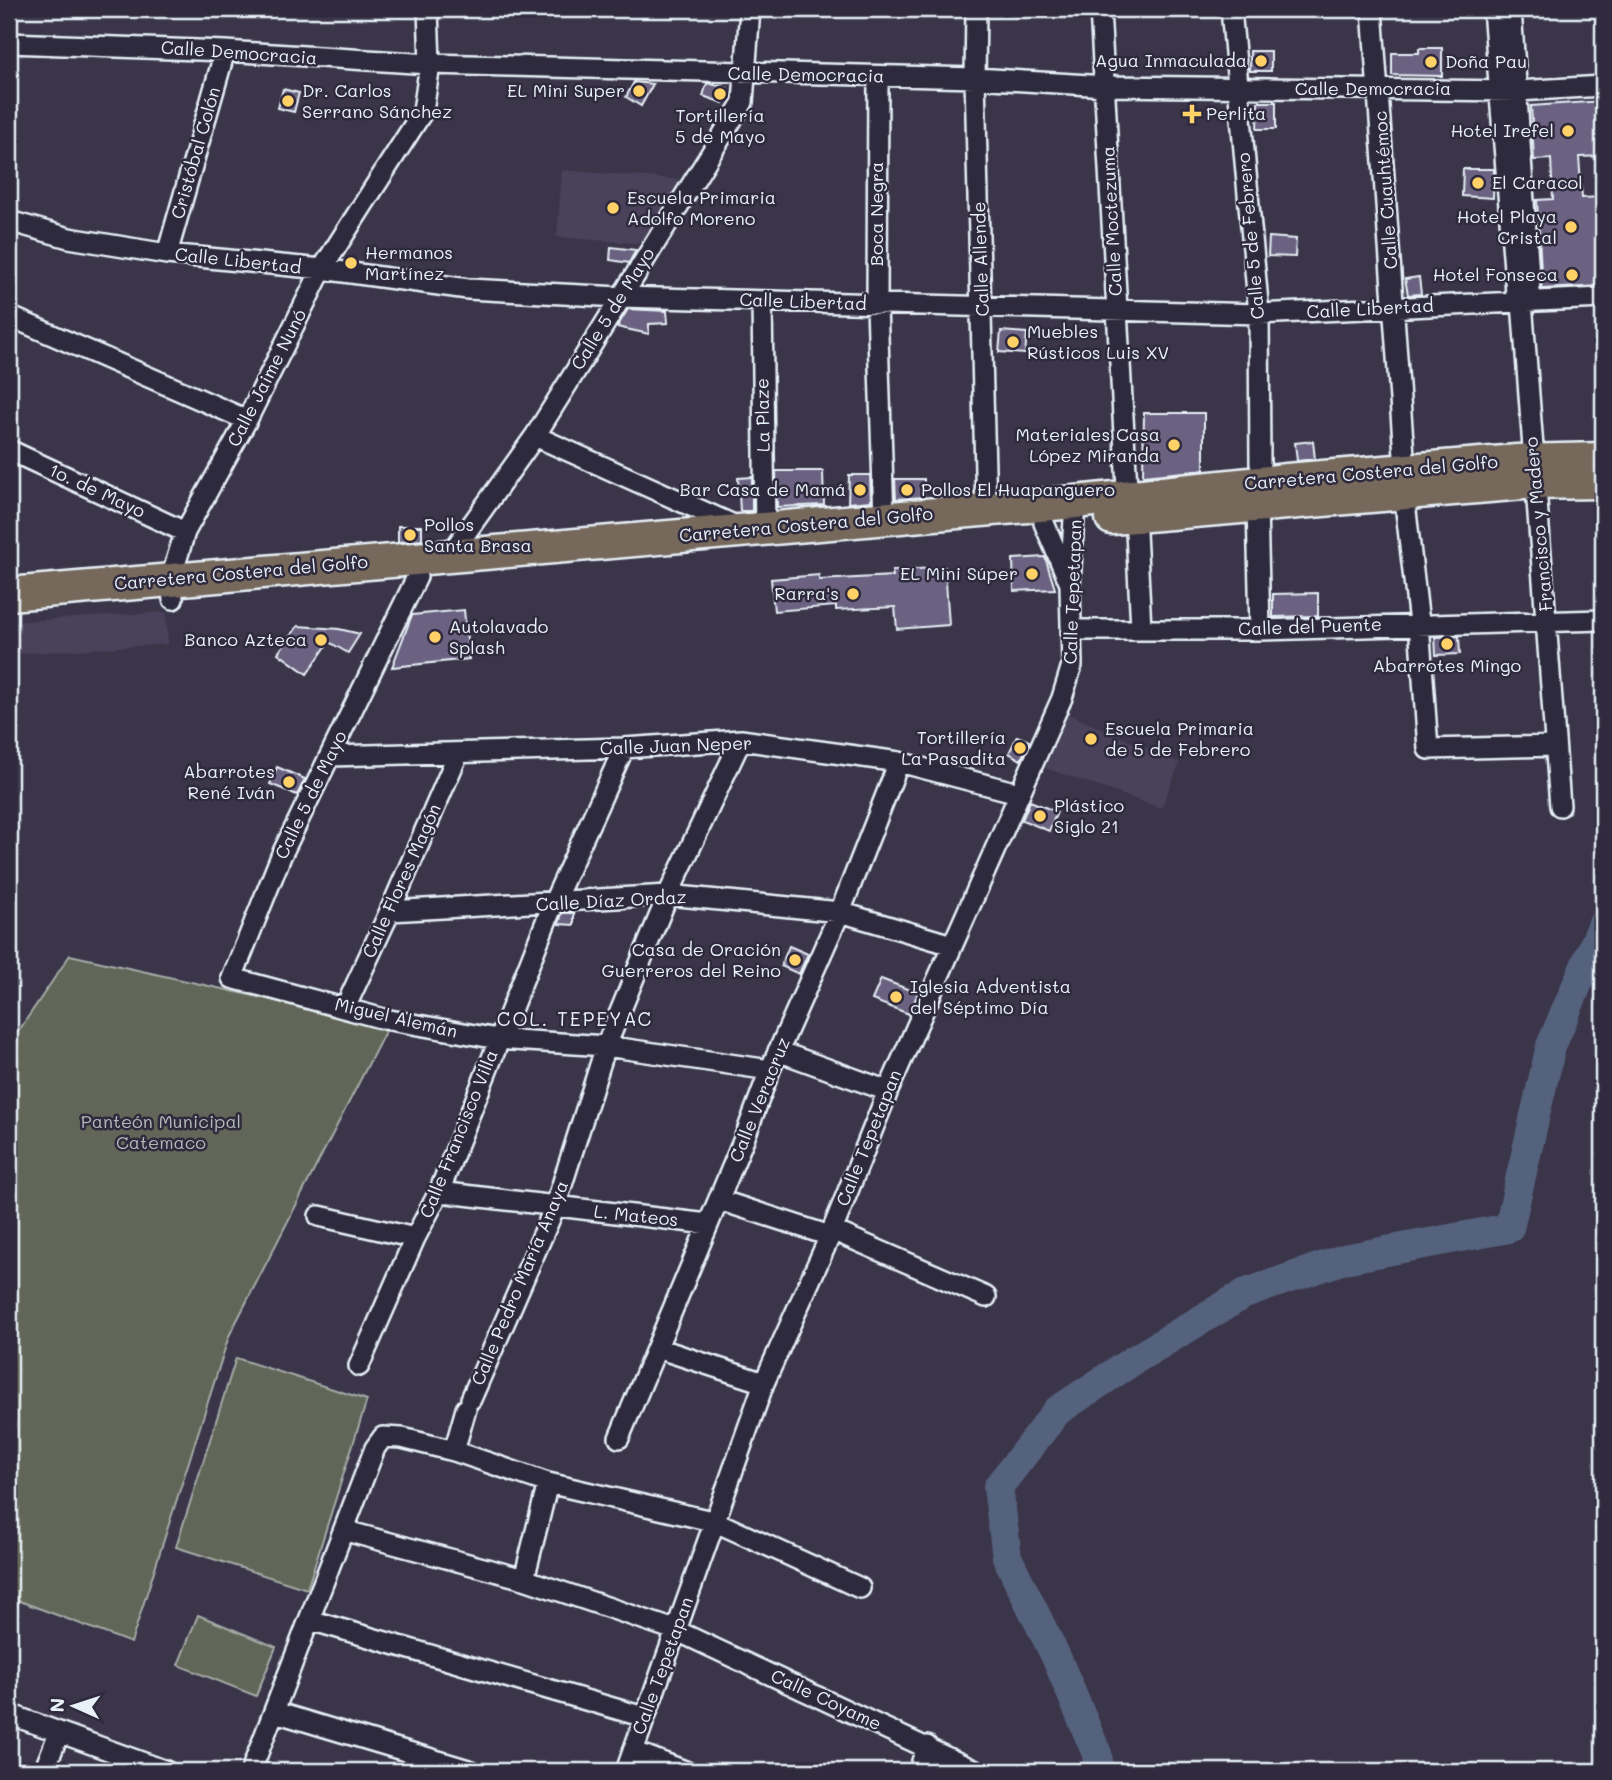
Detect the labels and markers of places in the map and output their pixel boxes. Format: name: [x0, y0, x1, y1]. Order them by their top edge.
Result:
place label: Agua Inmaculada: [1095, 48, 1247, 72]
place label: Doña Pau: [1445, 49, 1527, 73]
marker: Agua Inmaculada: [1253, 53, 1269, 69]
marker: Doña Pau: [1423, 54, 1439, 70]
place label: Dr. Carlos Serrano Sánchez: [302, 78, 452, 123]
place label: EL Mini Super: [507, 78, 625, 102]
marker: EL Mini Super: [631, 83, 647, 99]
marker: Tortillería 5 de Mayo: [712, 86, 728, 102]
marker: Dr. Carlos Serrano Sánchez: [280, 93, 296, 109]
place label: Perlita: [1206, 101, 1266, 125]
place label: Tortillería 5 de Mayo: [675, 103, 765, 148]
marker: Perlita: [1184, 106, 1200, 122]
place label: Hotel Irefel: [1450, 118, 1554, 142]
marker: Hotel Irefel: [1560, 123, 1576, 139]
place label: El Caracol: [1492, 170, 1583, 194]
marker: El Caracol: [1470, 175, 1486, 191]
place label: Escuela Primaria Adolfo Moreno: [627, 185, 776, 230]
marker: Escuela Primaria Adolfo Moreno: [605, 200, 621, 216]
place label: Hotel Playa Cristal: [1457, 204, 1557, 249]
marker: Hotel Playa Cristal: [1563, 219, 1579, 235]
place label: Hermanos Martínez: [365, 240, 453, 285]
marker: Hermanos Martínez: [343, 255, 359, 271]
place label: Hotel Fonseca: [1433, 262, 1558, 286]
marker: Hotel Fonseca: [1564, 267, 1580, 283]
place label: Muebles Rústicos Luis XV: [1027, 319, 1169, 364]
marker: Muebles Rústicos Luis XV: [1005, 334, 1021, 350]
place label: Materiales Casa López Miranda: [1015, 422, 1160, 467]
marker: Materiales Casa López Miranda: [1166, 437, 1182, 453]
place label: Bar Casa de Mamá: [680, 477, 846, 501]
place label: Pollos El Huapanguero: [921, 477, 1115, 501]
marker: Bar Casa de Mamá: [852, 482, 868, 498]
marker: Pollos El Huapanguero: [899, 482, 915, 498]
place label: Pollos Santa Brasa: [424, 512, 532, 557]
marker: Pollos Santa Brasa: [402, 527, 418, 543]
place label: EL Mini Súper: [900, 561, 1018, 585]
marker: EL Mini Súper: [1024, 566, 1040, 582]
place label: Rarra's: [774, 581, 839, 605]
marker: Rarra's: [845, 586, 861, 602]
place label: Autolavado Splash: [449, 614, 549, 659]
place label: Banco Azteca: [184, 627, 307, 651]
marker: Autolavado Splash: [427, 629, 443, 645]
marker: Banco Azteca: [313, 632, 329, 648]
marker: Abarrotes Mingo: [1439, 636, 1455, 652]
place label: Abarrotes Mingo: [1373, 653, 1522, 677]
place label: Escuela Primaria de 5 de Febrero: [1105, 716, 1254, 761]
place label: Tortillería La Pasadita: [901, 725, 1006, 770]
marker: Escuela Primaria de 5 de Febrero: [1083, 731, 1099, 747]
marker: Tortillería La Pasadita: [1012, 740, 1028, 756]
place label: Abarrotes René Iván: [183, 759, 275, 804]
marker: Abarrotes René Iván: [281, 774, 297, 790]
place label: Plástico Siglo 21: [1054, 793, 1124, 838]
marker: Plástico Siglo 21: [1032, 808, 1048, 824]
place label: Casa de Oración Guerreros del Reino: [602, 937, 781, 982]
marker: Casa de Oración Guerreros del Reino: [787, 952, 803, 968]
place label: Iglesia Adventista del Séptimo Día: [910, 974, 1071, 1019]
marker: Iglesia Adventista del Séptimo Día: [888, 989, 904, 1005]

